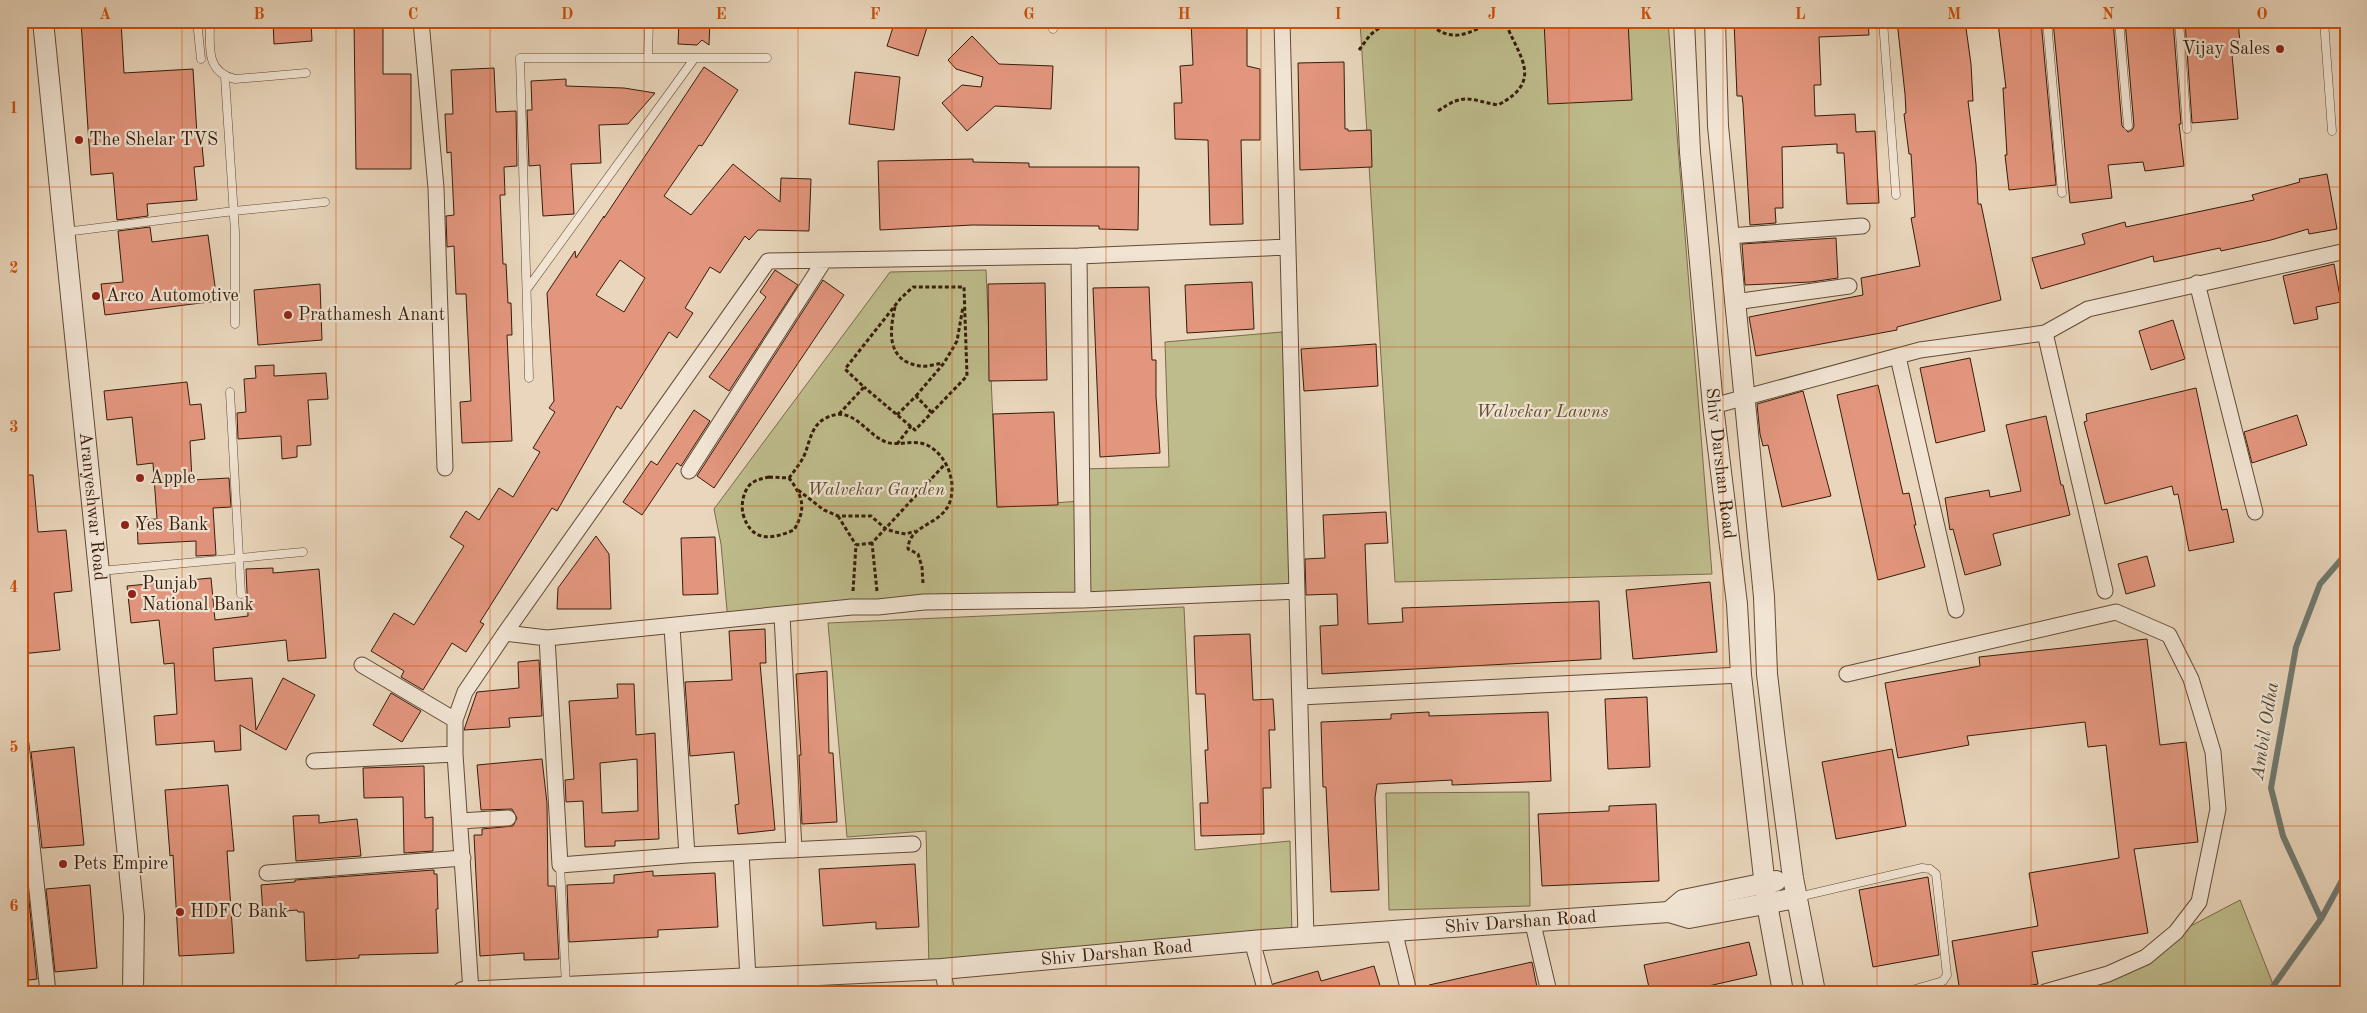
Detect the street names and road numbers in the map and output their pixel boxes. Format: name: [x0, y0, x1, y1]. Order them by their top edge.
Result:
street label: Shiv Darshan Road: [1702, 387, 1738, 540]
street label: Aranyeshwar Road: [76, 431, 109, 582]
street label: Shiv Darshan Road: [1444, 908, 1597, 936]
street label: Shiv Darshan Road: [1040, 937, 1193, 969]

